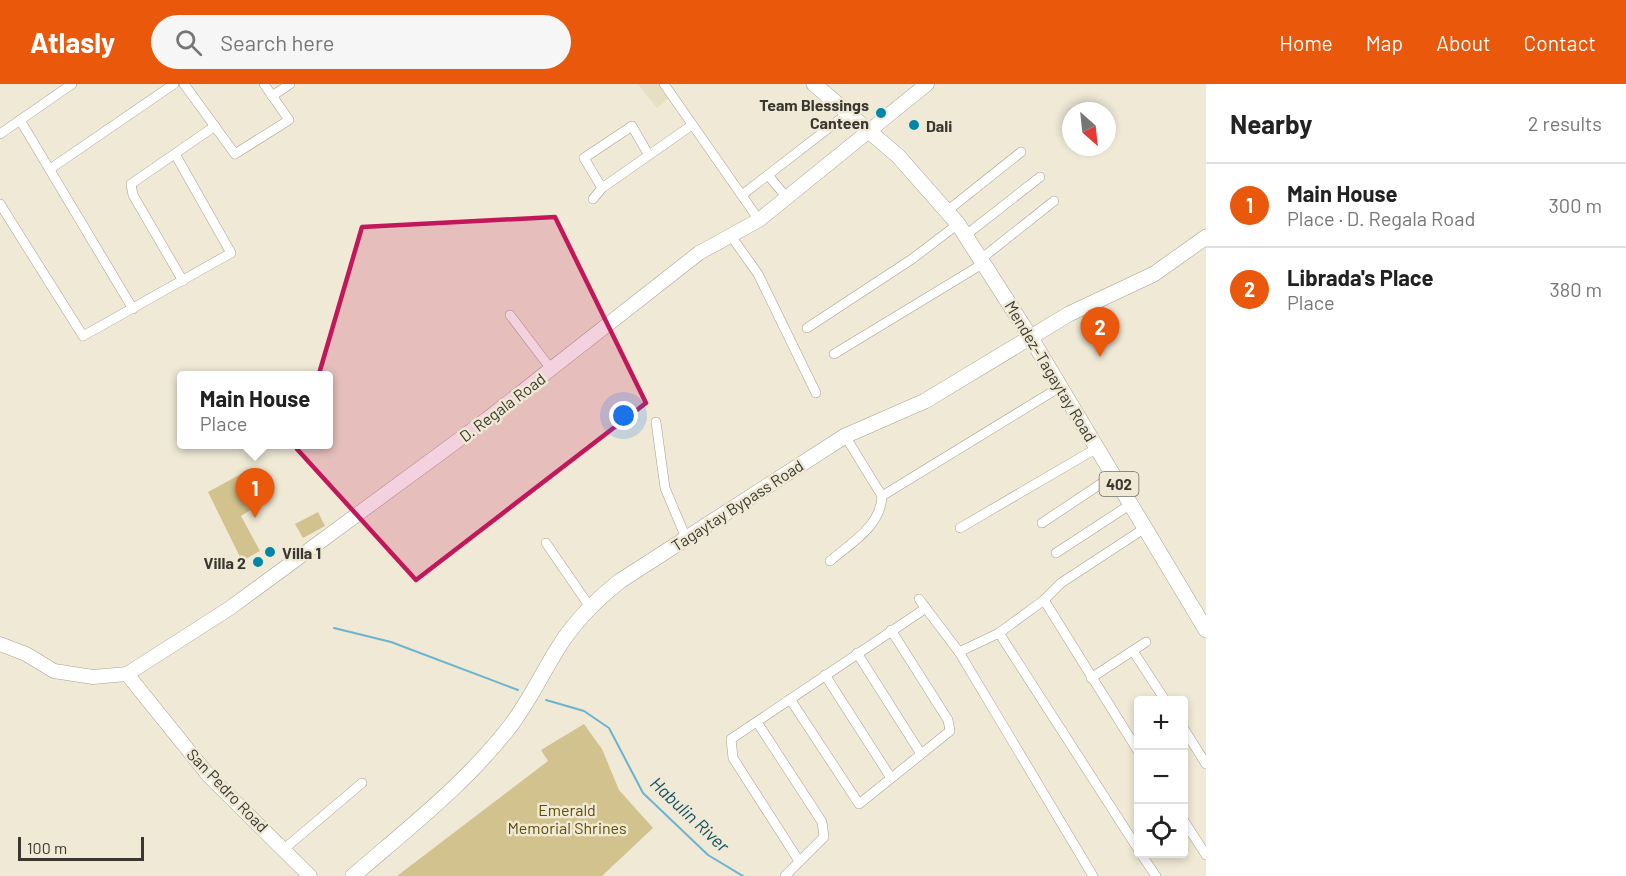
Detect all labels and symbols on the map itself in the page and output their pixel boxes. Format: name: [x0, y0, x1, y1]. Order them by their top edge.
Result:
place label: Team Blessings Canteen: [759, 95, 869, 132]
north arrow: [1062, 102, 1116, 156]
marker: Team Blessings Canteen: [874, 106, 888, 120]
place label: Dali: [926, 116, 952, 135]
marker: Dali: [907, 118, 921, 132]
street label: Mendez–Tagaytay Road: [1001, 297, 1101, 445]
pin: 2: [1080, 308, 1120, 357]
street label: D. Regala Road: [455, 368, 549, 446]
your location: [609, 401, 638, 430]
street label: Tagaytay Bypass Road: [667, 455, 807, 555]
pin: 1: [236, 468, 274, 518]
road number: 402: [1100, 472, 1138, 496]
place label: Villa 1: [282, 543, 321, 562]
marker: Villa 1: [263, 545, 277, 559]
place label: Villa 2: [204, 553, 246, 572]
marker: Villa 2: [251, 555, 265, 569]
street label: San Pedro Road: [183, 744, 273, 836]
water label: Habulin River: [646, 772, 735, 857]
park label: Emerald Memorial Shrines: [507, 800, 627, 837]
scale bar: [18, 834, 144, 862]

